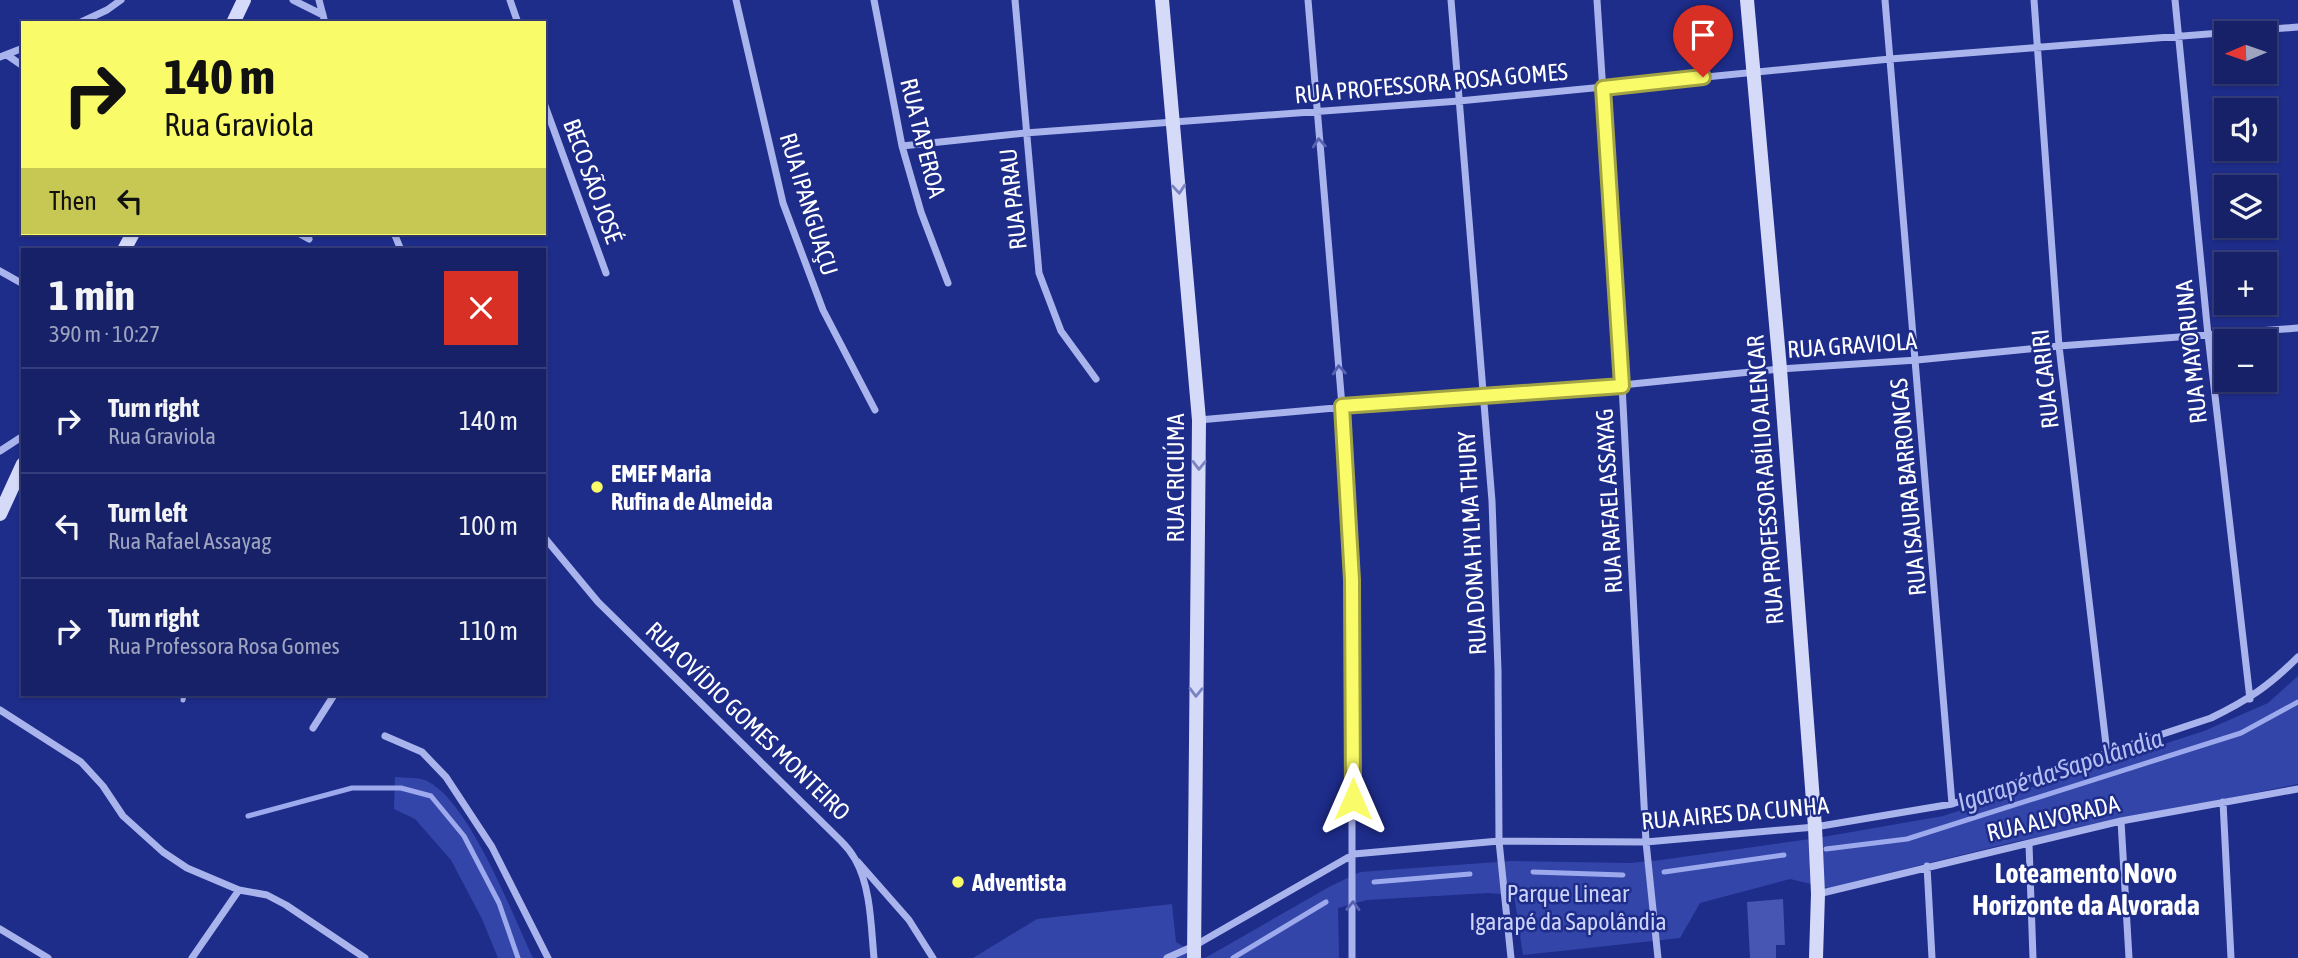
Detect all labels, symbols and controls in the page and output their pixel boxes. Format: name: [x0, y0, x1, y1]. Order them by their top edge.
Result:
pin: [1673, 5, 1733, 77]
icon: arrive: [1684, 16, 1722, 54]
north arrow: [2214, 21, 2277, 84]
map controls: [2214, 21, 2277, 392]
text: 140 m: [164, 48, 275, 104]
icon: right: [49, 49, 140, 140]
street label: RUA PROFESSORA ROSA GOMES: [1293, 58, 1569, 108]
street label: RUA TAPEROA: [895, 76, 951, 201]
button: sound: [2214, 98, 2277, 161]
text: Rua Graviola: [164, 106, 314, 143]
street label: BECO SÃO JOSÉ: [558, 115, 628, 247]
street label: RUA IPANGUAÇU: [775, 129, 843, 279]
one-way arrow: [1312, 138, 1327, 149]
street label: RUA PARAU: [994, 147, 1032, 251]
button: layers: [2214, 175, 2277, 238]
icon: left: [111, 182, 149, 220]
one-way arrow: [1171, 184, 1186, 195]
text: Then: [49, 186, 97, 216]
button: +: [2214, 252, 2277, 315]
text: 1 min: [49, 271, 135, 319]
button: close: [444, 271, 518, 345]
street label: RUA MAYORUNA: [2170, 279, 2212, 425]
text: 390 m · 10:27: [49, 321, 160, 347]
street label: RUA GRAVIOLA: [1786, 327, 1918, 363]
street label: RUA CARIRI: [2026, 328, 2064, 430]
button: −: [2214, 329, 2277, 392]
street label: RUA PROFESSOR ABÍLIO ALENCAR: [1741, 334, 1789, 626]
one-way arrow: [1332, 364, 1347, 375]
street label: RUA ISAURA BARRONCAS: [1885, 377, 1931, 597]
text: Turn right: [108, 393, 199, 423]
icon: right: [49, 402, 87, 440]
text: 140 m: [459, 406, 518, 436]
street label: RUA RAFAEL ASSAYAG: [1591, 408, 1627, 594]
street label: RUA CRICIÚMA: [1162, 413, 1189, 543]
text: Rua Graviola: [108, 423, 216, 449]
street label: RUA DONA HYLMA THURY: [1453, 430, 1491, 656]
place label: EMEF Maria Rufina de Almeida: [611, 460, 773, 515]
one-way arrow: [1191, 460, 1206, 471]
marker: EMEF Maria Rufina de Almeida: [589, 479, 605, 495]
text: Turn left: [108, 498, 188, 528]
icon: left: [49, 507, 87, 545]
text: 100 m: [459, 511, 518, 541]
text: Rua Rafael Assayag: [108, 528, 271, 554]
text: Turn right: [108, 603, 199, 633]
icon: right: [49, 612, 87, 650]
text: 110 m: [459, 616, 518, 646]
street label: RUA OVÍDIO GOMES MONTEIRO: [640, 616, 856, 826]
text: Rua Professora Rosa Gomes: [108, 633, 340, 659]
one-way arrow: [1188, 688, 1204, 698]
water label: Igarapé da Sapolândia: [1953, 723, 2167, 817]
position arrow: [1316, 762, 1390, 836]
street label: RUA ALVORADA: [1984, 790, 2122, 846]
street label: RUA AIRES DA CUNHA: [1640, 791, 1830, 835]
district label: Loteamento Novo Horizonte da Alvorada: [1972, 857, 2200, 921]
place label: Adventista: [971, 869, 1066, 896]
marker: Adventista: [950, 874, 966, 890]
park label: Parque Linear Igarapé da Sapolândia: [1469, 880, 1667, 935]
one-way arrow: [1345, 900, 1361, 911]

